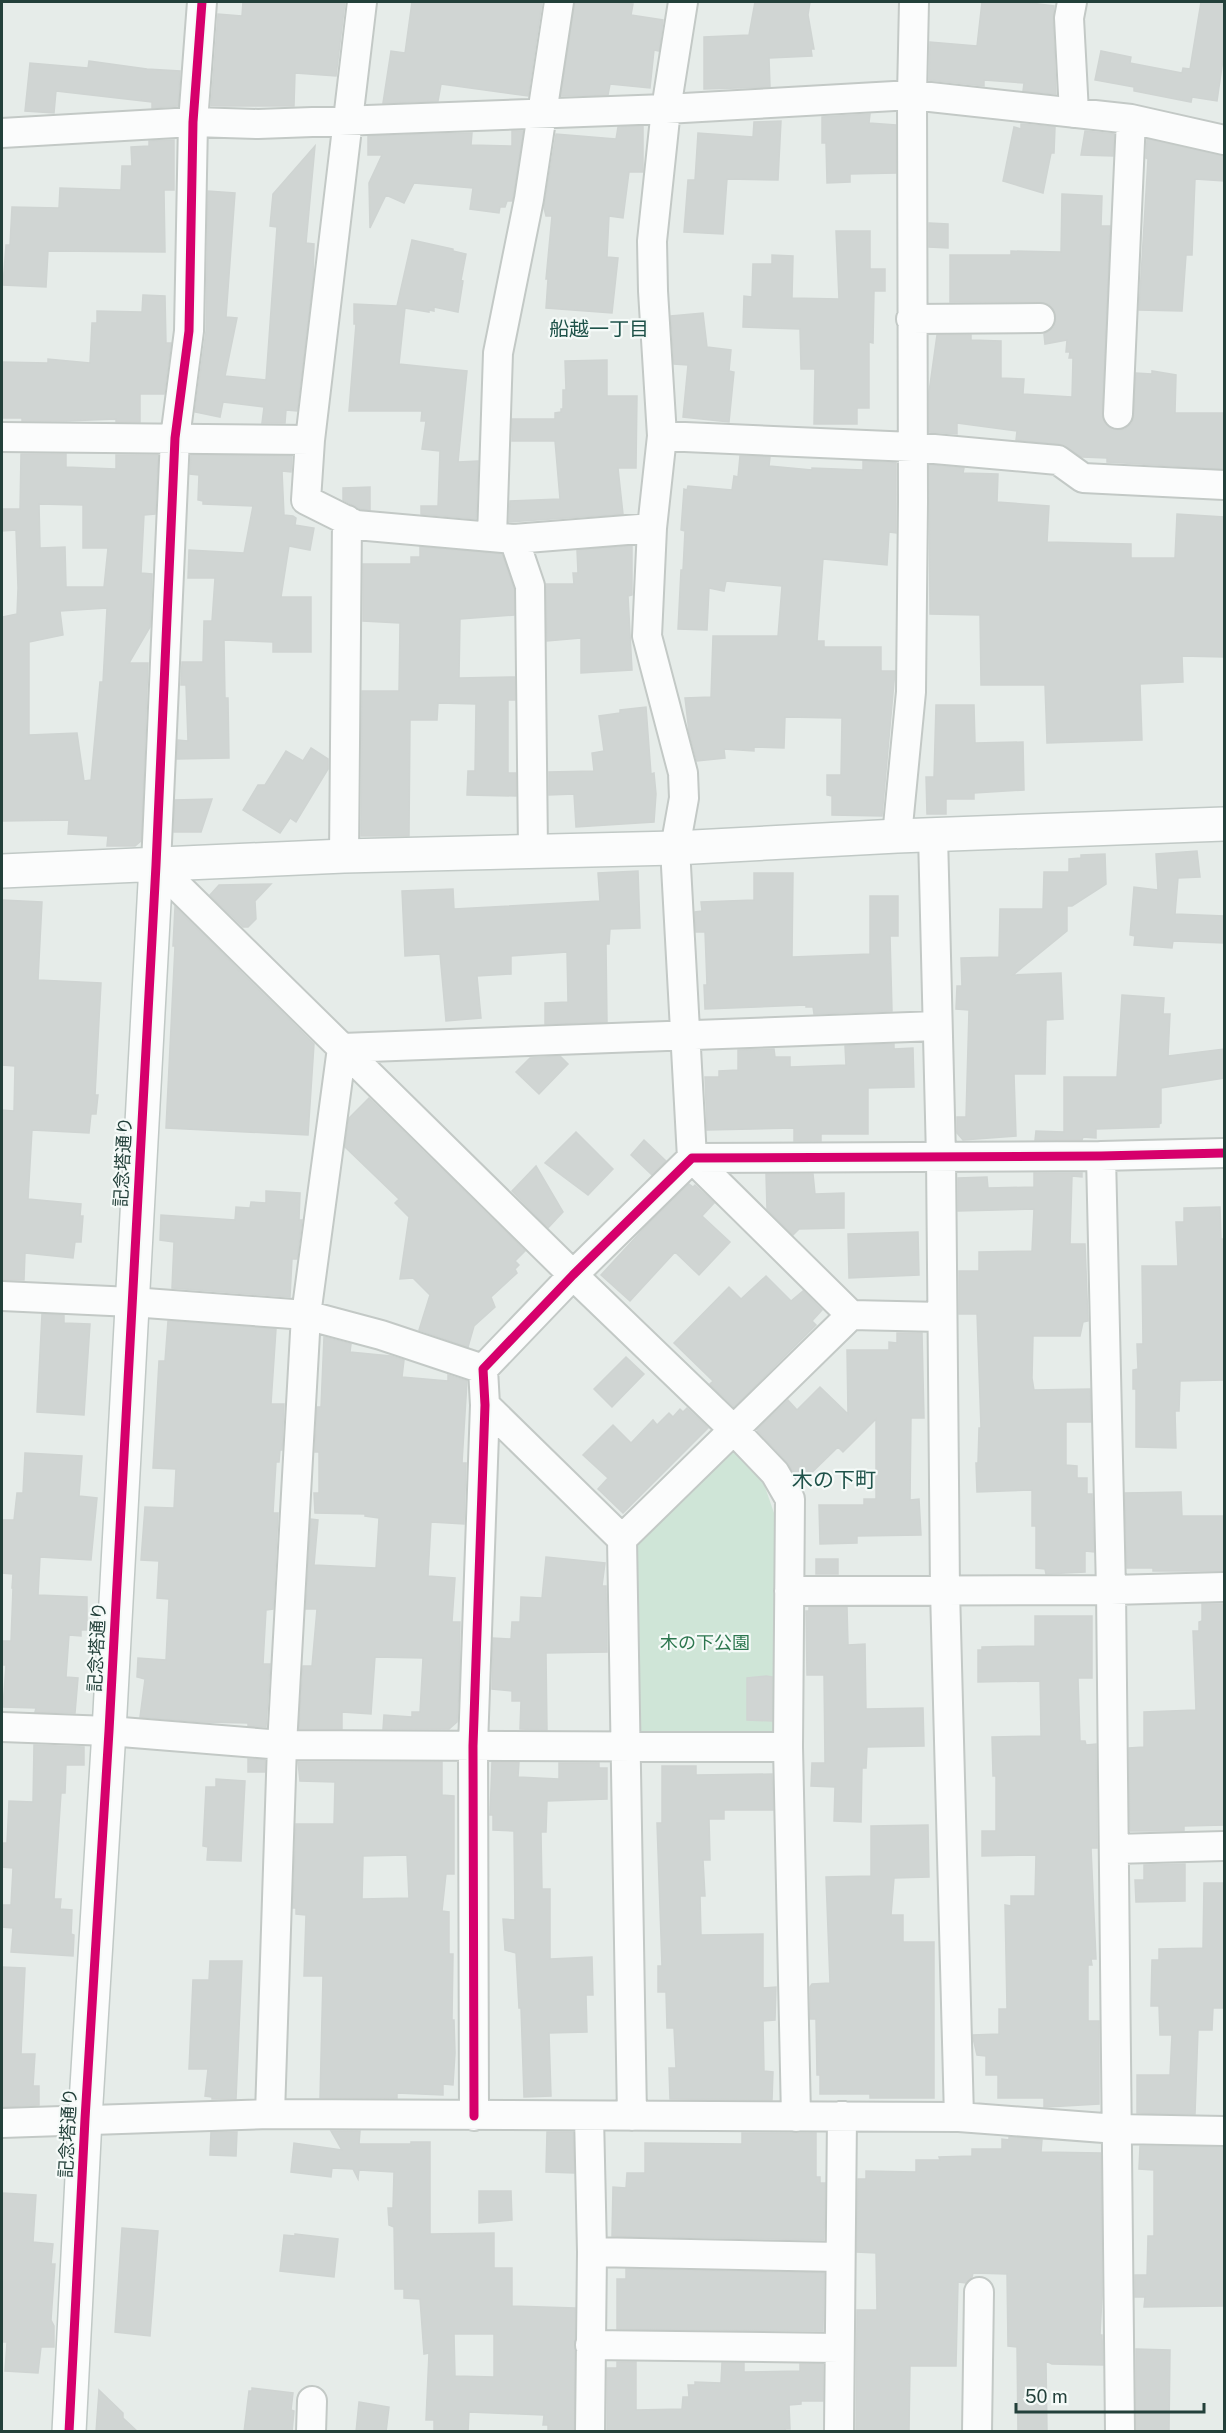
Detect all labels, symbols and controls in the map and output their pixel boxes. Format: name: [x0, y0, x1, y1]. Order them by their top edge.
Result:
district label: 船越一丁目: [549, 317, 649, 341]
street label: 記念塔通り: [110, 1116, 135, 1207]
district label: 木の下町: [792, 1467, 876, 1492]
street label: 記念塔通り: [84, 1601, 109, 1692]
park label: 木の下公園: [660, 1632, 750, 1653]
street label: 記念塔通り: [55, 2087, 80, 2178]
scale bar: [1016, 2376, 1204, 2414]
text: 50 m: [1025, 2386, 1068, 2407]

